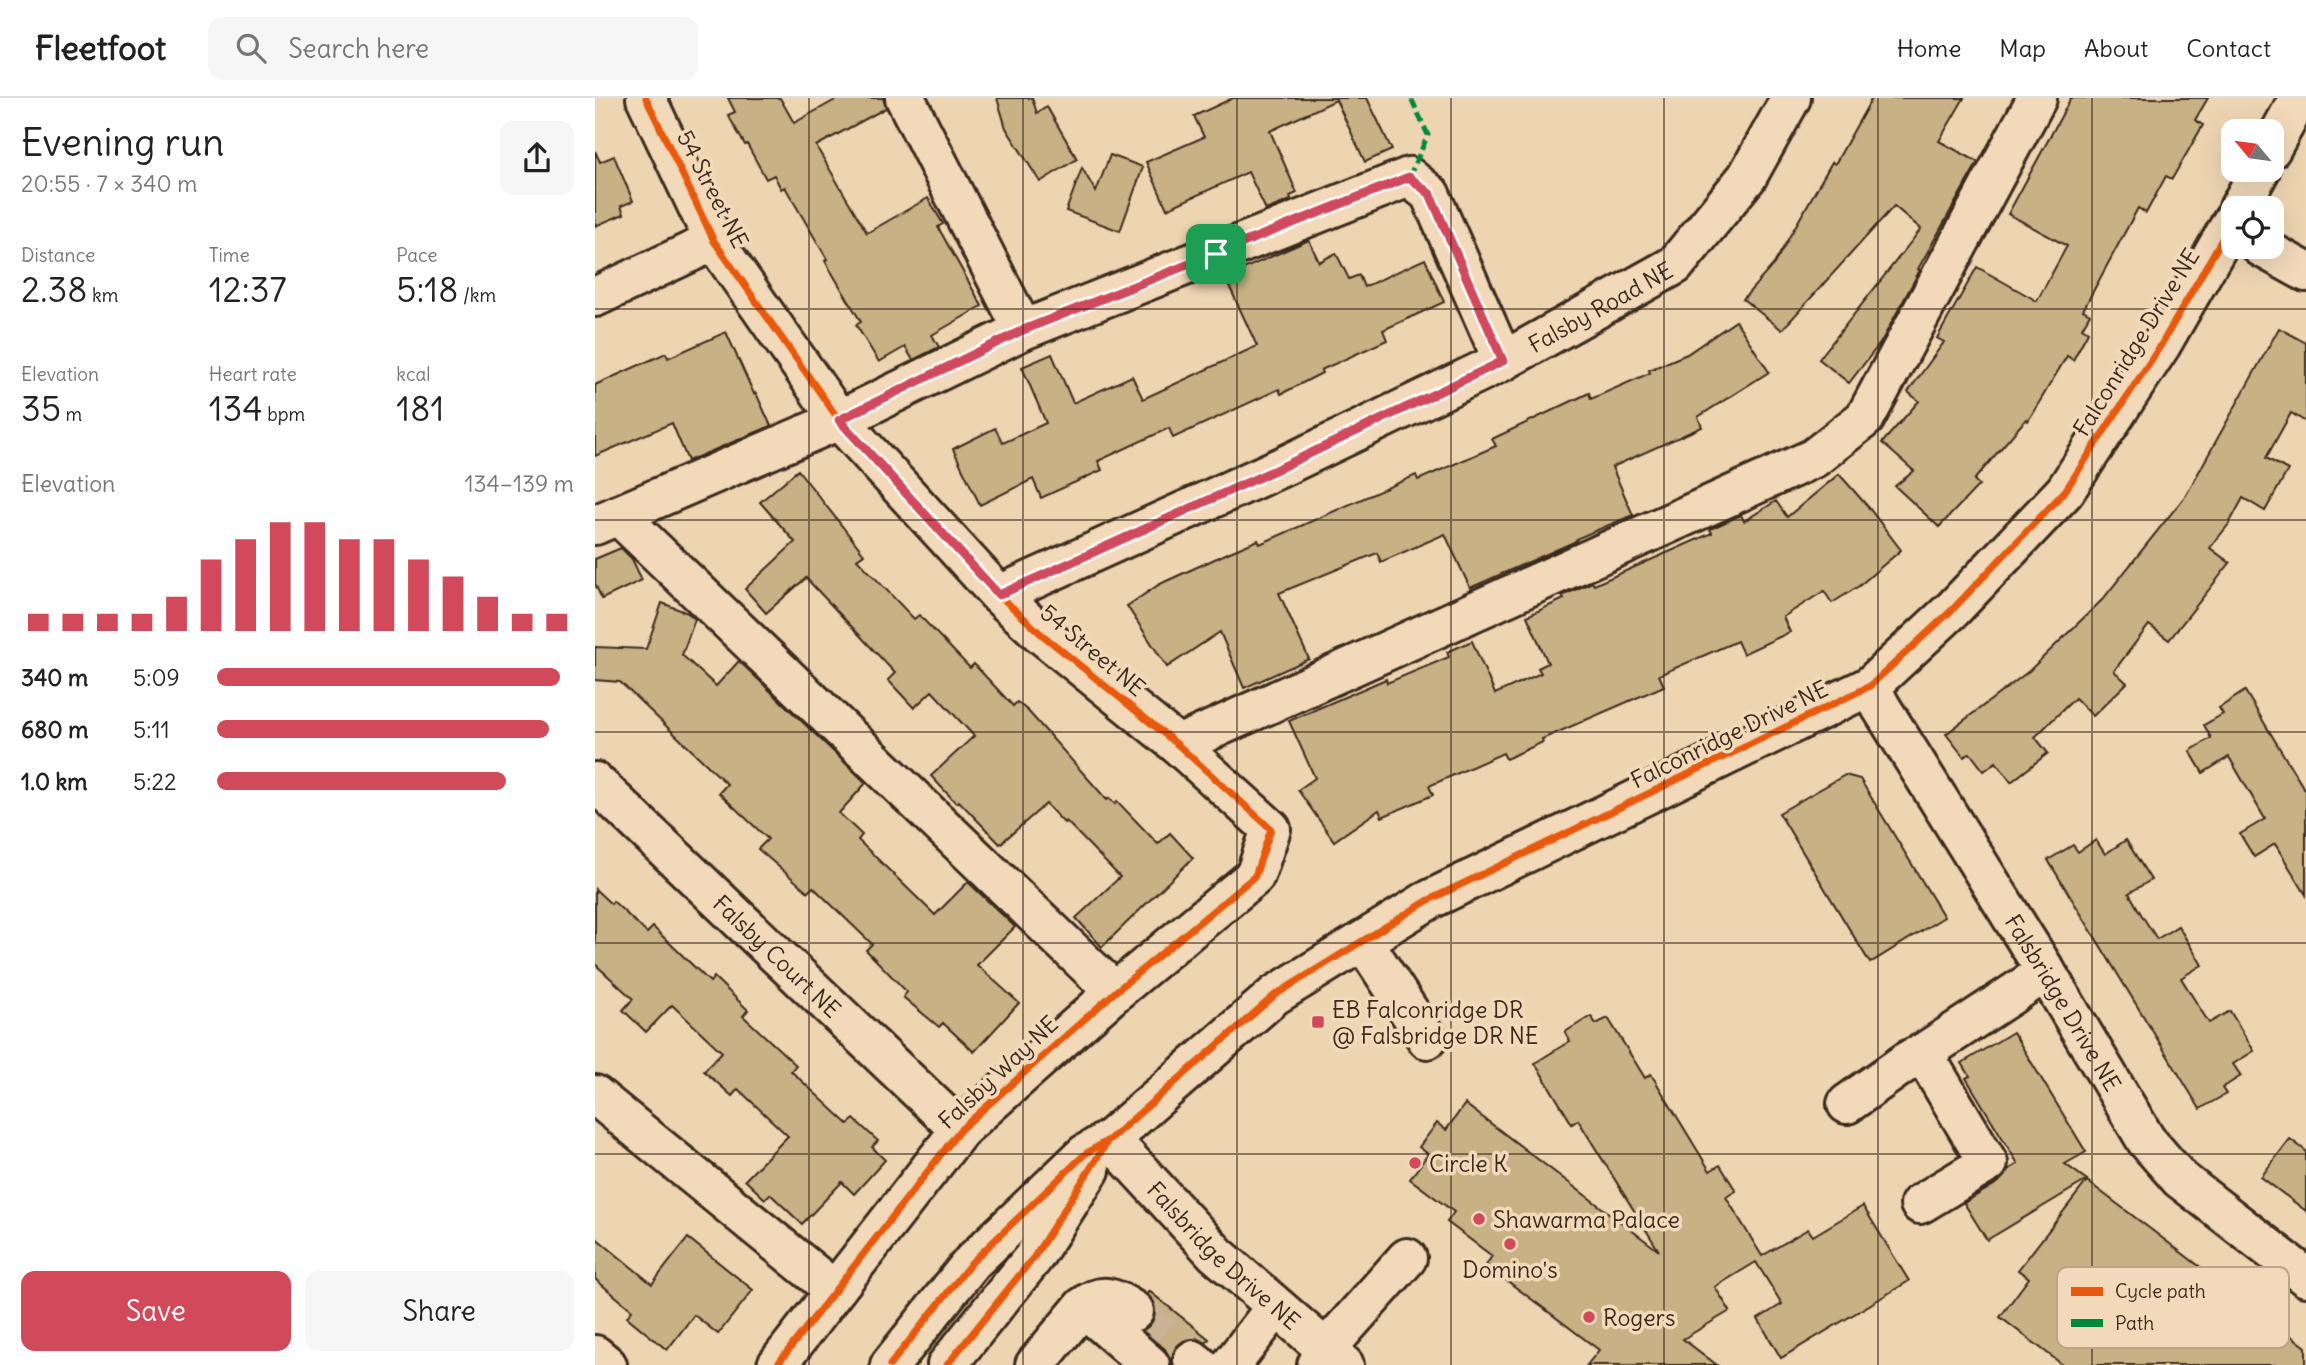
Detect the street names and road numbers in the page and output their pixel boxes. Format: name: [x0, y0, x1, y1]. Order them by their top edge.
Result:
street label: 54 Street NE: [671, 125, 755, 253]
street label: Falconridge Drive NE: [2066, 243, 2206, 441]
street label: Falsby Road NE: [1523, 255, 1677, 359]
street label: 54 Street NE: [1035, 598, 1151, 702]
street label: Falconridge Drive NE: [1626, 674, 1832, 794]
street label: Falsby Court NE: [708, 888, 847, 1023]
street label: Falsbridge Drive NE: [1999, 909, 2128, 1096]
street label: Falsby Way NE: [932, 1009, 1064, 1135]
street label: Falsbridge Drive NE: [1142, 1175, 1307, 1335]

